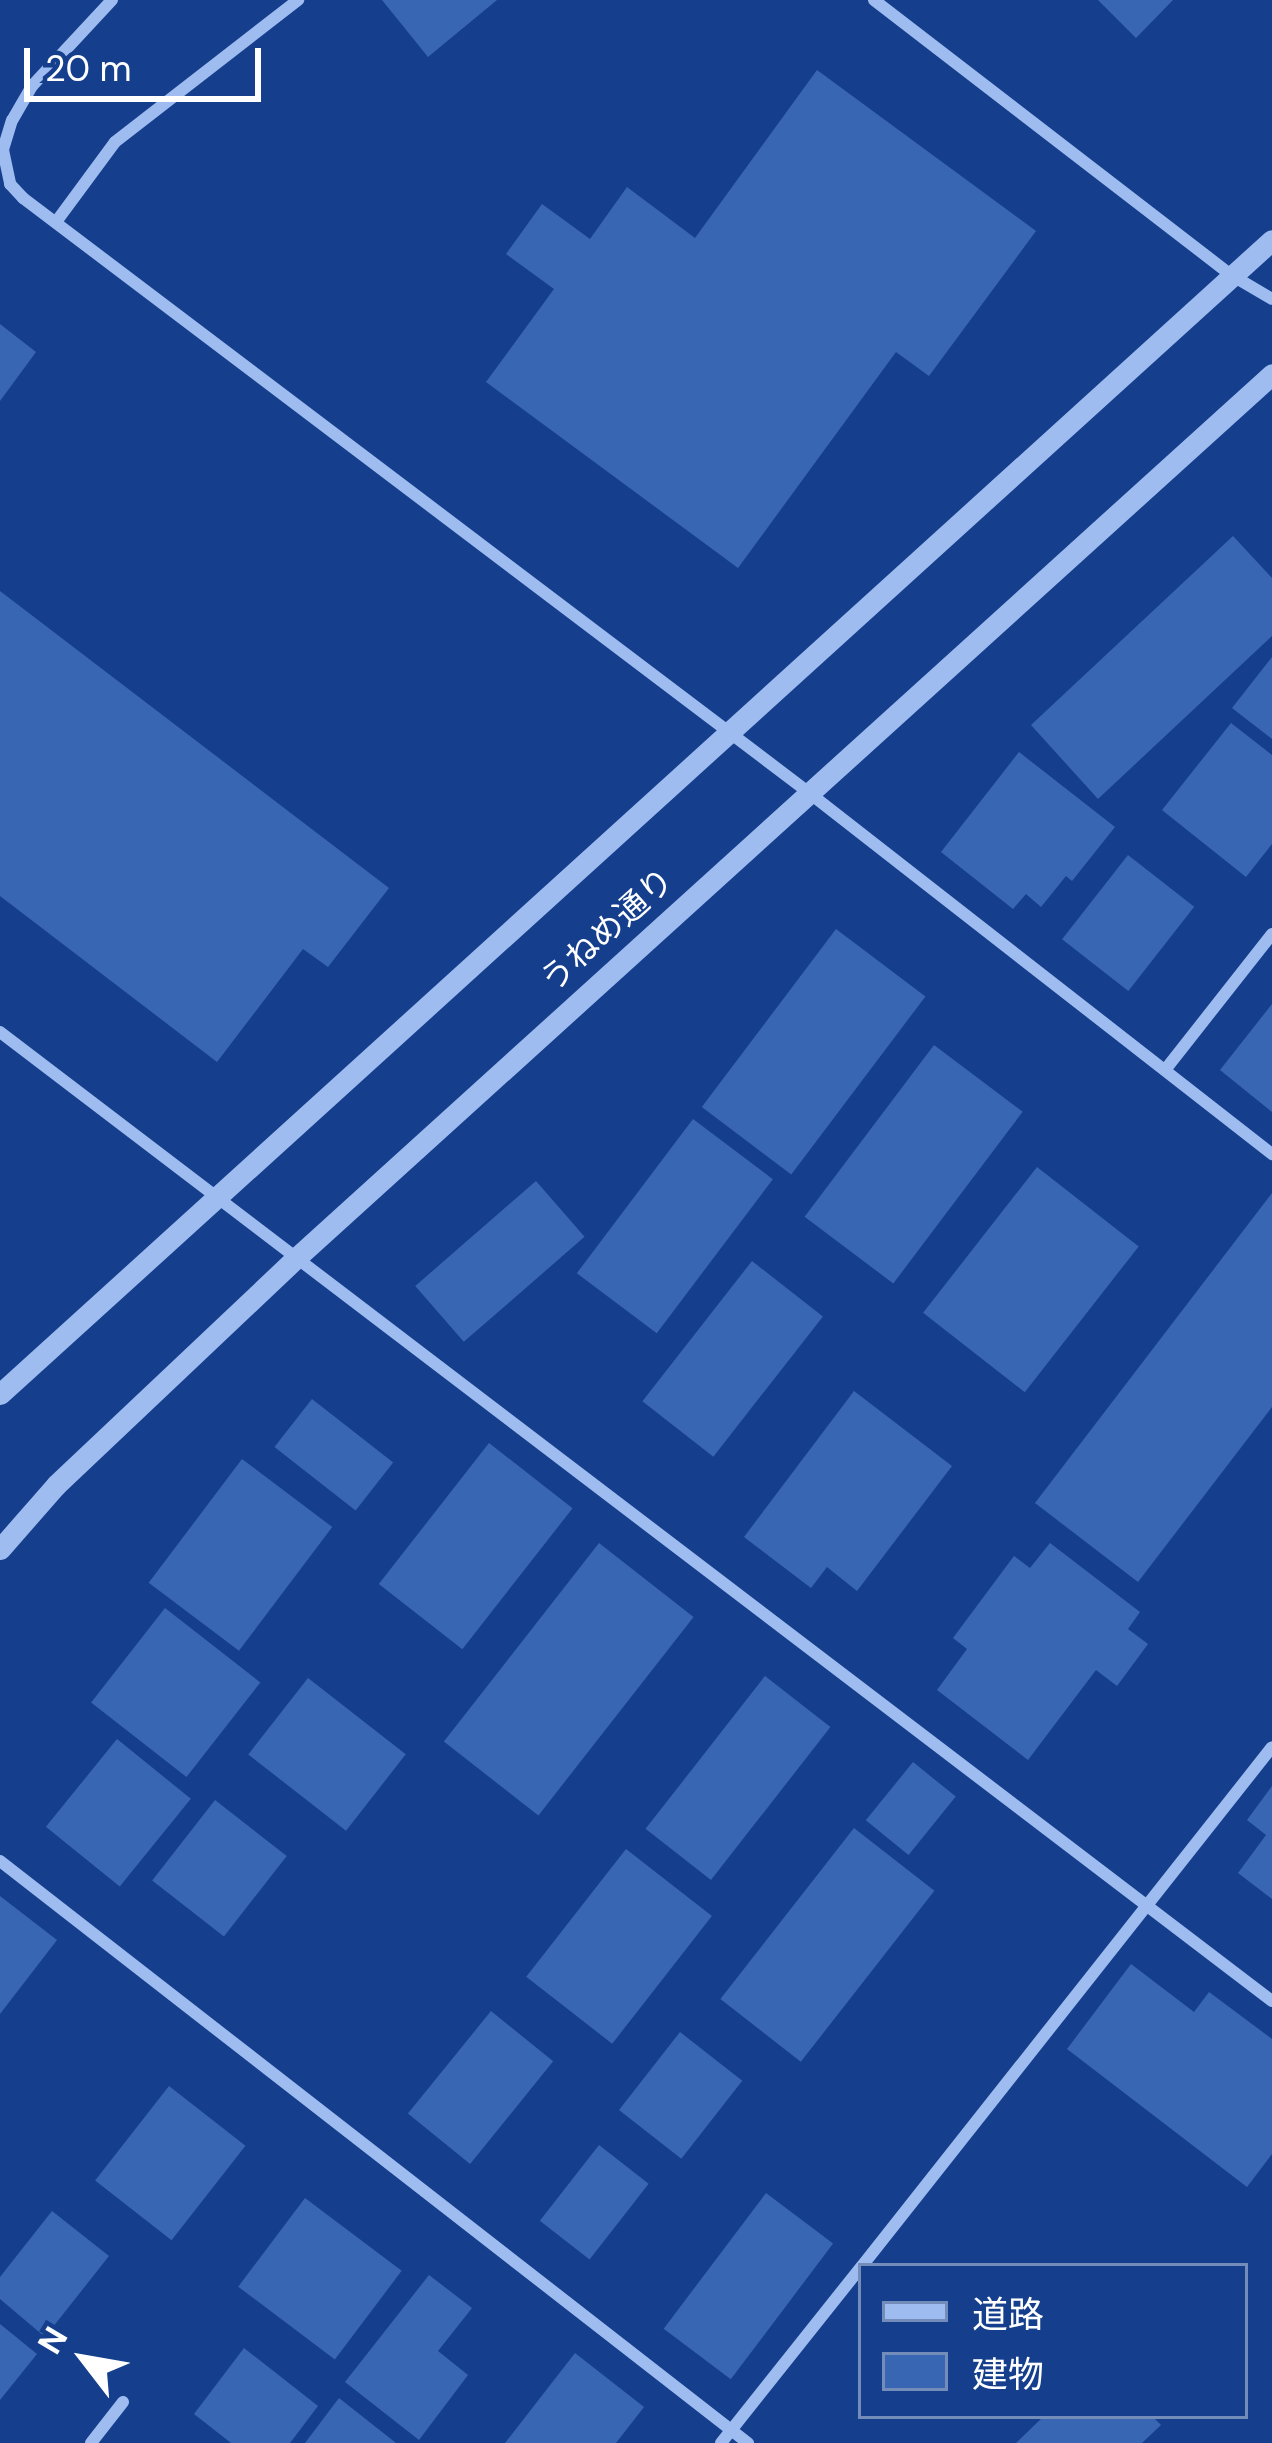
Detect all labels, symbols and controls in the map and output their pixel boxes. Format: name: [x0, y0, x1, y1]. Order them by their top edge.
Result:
scale bar: [30, 24, 267, 98]
text: 20 m: [45, 45, 132, 92]
street label: うねめ通り: [532, 860, 682, 1000]
legend: [858, 2263, 1248, 2419]
text: 道路: [972, 2291, 1044, 2338]
north arrow: [24, 2299, 144, 2419]
text: N: [28, 2319, 77, 2362]
text: 建物: [972, 2351, 1044, 2398]

